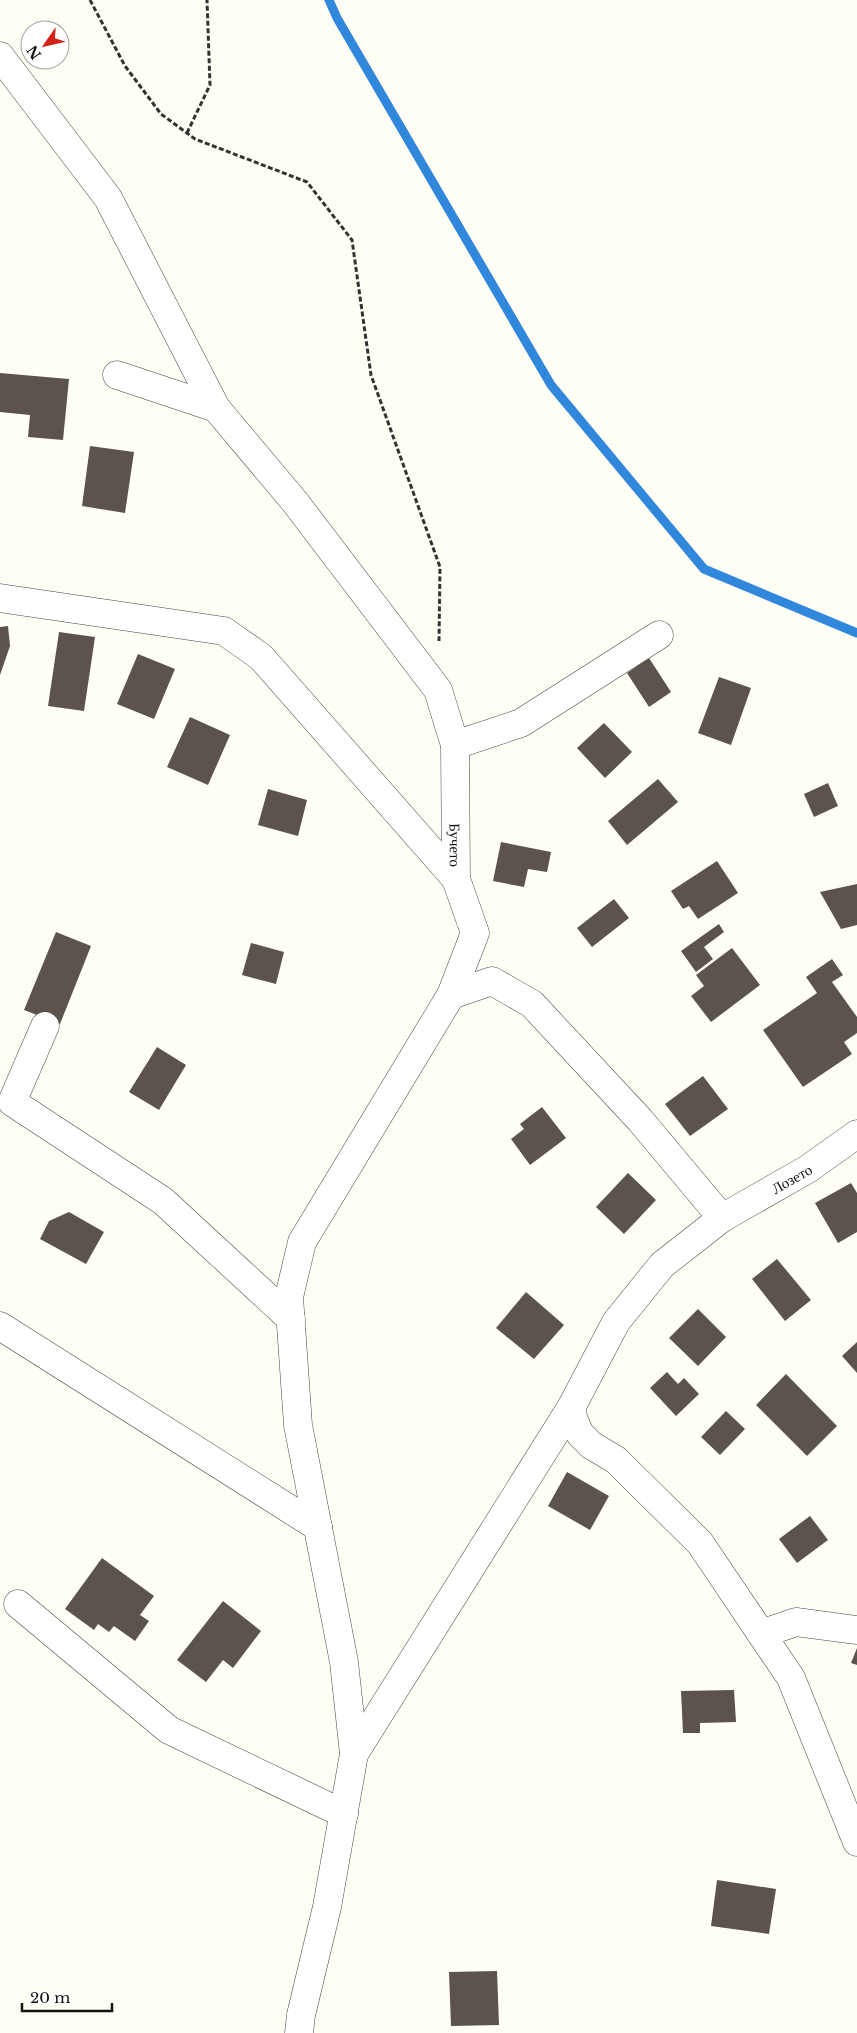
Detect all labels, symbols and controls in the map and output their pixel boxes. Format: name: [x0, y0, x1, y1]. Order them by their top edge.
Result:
north arrow: [20, 20, 70, 70]
text: N: [23, 42, 45, 63]
street label: Бучето: [446, 823, 465, 867]
street label: Лозето: [768, 1159, 815, 1197]
scale bar: [22, 1980, 112, 2012]
text: 20 m: [30, 1988, 70, 2007]

